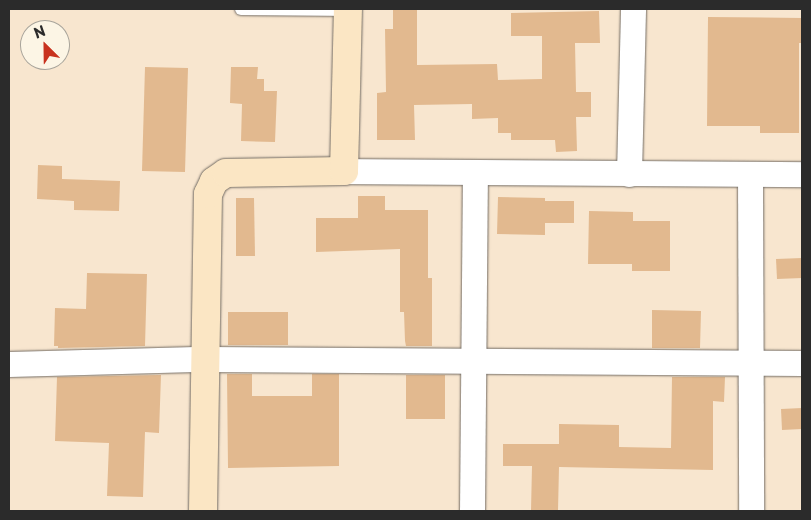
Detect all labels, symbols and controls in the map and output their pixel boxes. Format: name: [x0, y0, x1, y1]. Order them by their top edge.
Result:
north arrow: [20, 20, 70, 70]
text: N: [30, 20, 49, 43]

